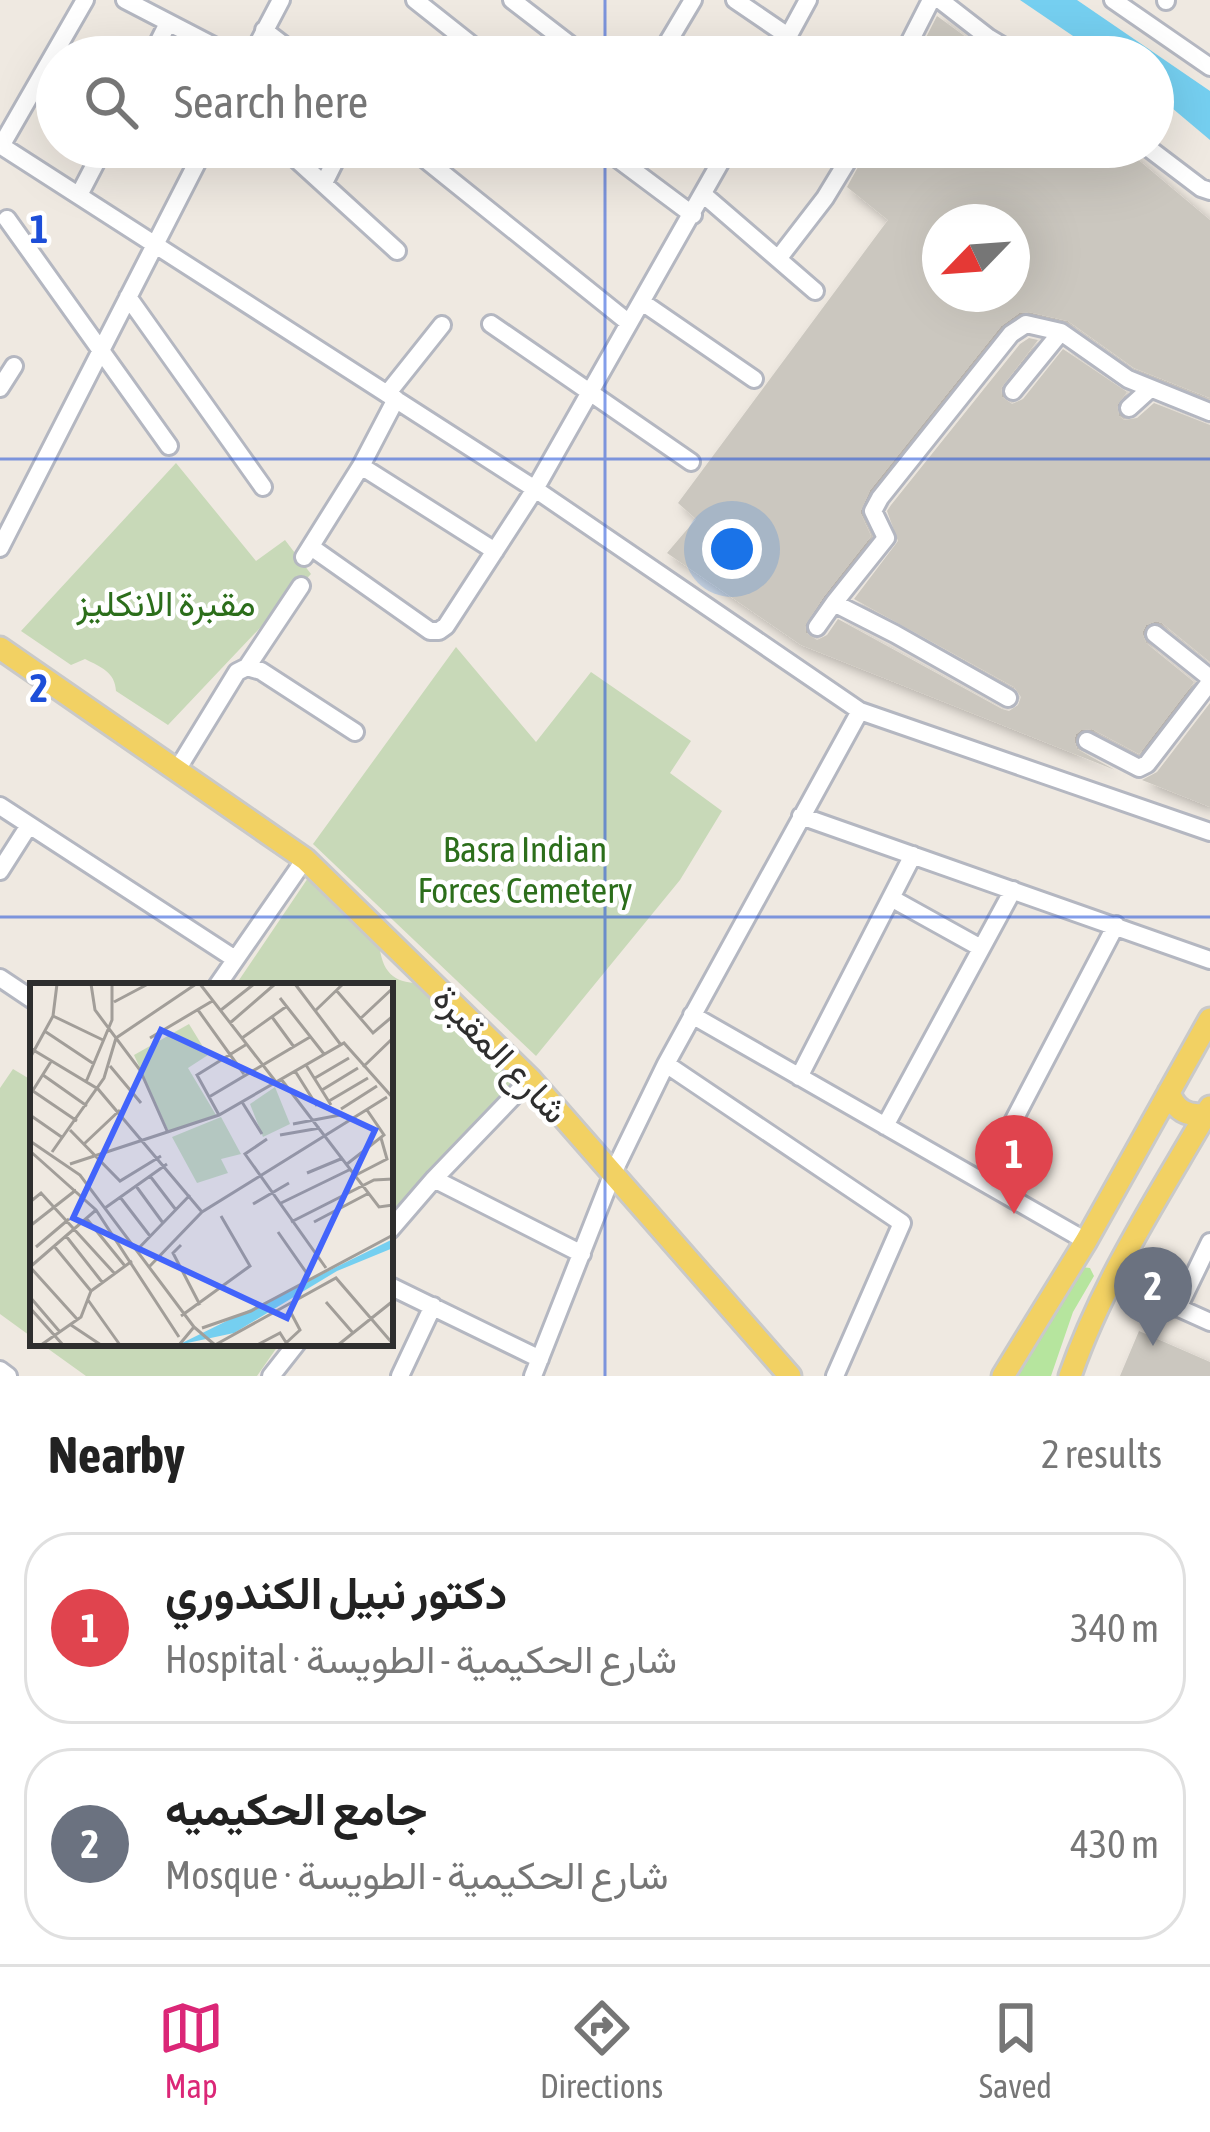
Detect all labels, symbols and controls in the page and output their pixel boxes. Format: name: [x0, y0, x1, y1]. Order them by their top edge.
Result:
search box: [36, 36, 1174, 168]
icon: search: [78, 69, 144, 135]
text: Search here: [174, 76, 368, 128]
north arrow: [922, 204, 1030, 312]
text: 1: [30, 207, 48, 251]
your location: [702, 519, 762, 579]
park label: مقبرة الانكليز: [75, 582, 256, 626]
text: 2: [30, 666, 48, 710]
park label: Basra Indian Forces Cemetery: [417, 828, 633, 911]
street label: شارع المقبرة: [422, 976, 577, 1134]
inset map: [30, 983, 393, 1346]
pin: 1: [975, 1115, 1053, 1214]
pin: 2: [1114, 1247, 1192, 1346]
text: Nearby: [48, 1425, 185, 1484]
text: 2 results: [1041, 1432, 1162, 1476]
text: دكتور نبيل الكندوري: [165, 1567, 507, 1619]
text: 1: [81, 1606, 99, 1650]
text: 340 m: [1071, 1606, 1159, 1650]
text: Hospital · شارع الحكيمية - الطويسة: [165, 1637, 677, 1681]
text: جامع الحكيميه: [165, 1783, 427, 1835]
text: 2: [81, 1822, 99, 1866]
text: 430 m: [1071, 1822, 1159, 1866]
text: Mosque · شارع الحكيمية - الطويسة: [165, 1853, 668, 1897]
tab: Map: [158, 1995, 224, 2105]
tab: Directions: [540, 1995, 663, 2105]
tab: Saved: [979, 1995, 1052, 2105]

